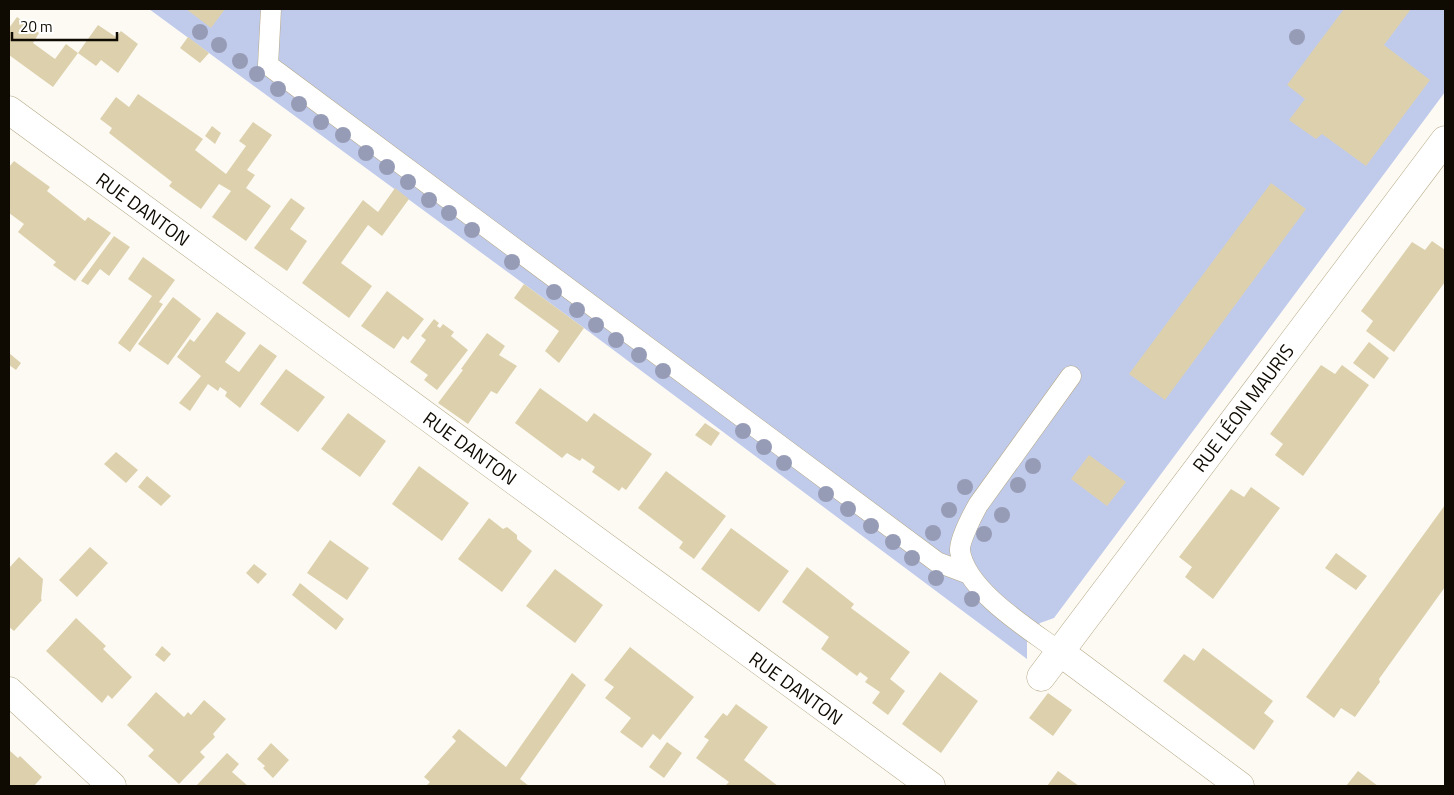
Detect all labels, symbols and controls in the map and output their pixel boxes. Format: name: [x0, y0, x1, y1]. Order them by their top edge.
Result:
scale bar: [12, 10, 118, 42]
text: 20 m: [20, 15, 53, 38]
street label: RUE DANTON: [90, 165, 196, 253]
street label: RUE LÉON MAURIS: [1185, 338, 1300, 478]
street label: RUE DANTON: [417, 404, 523, 492]
street label: RUE DANTON: [743, 644, 849, 732]

